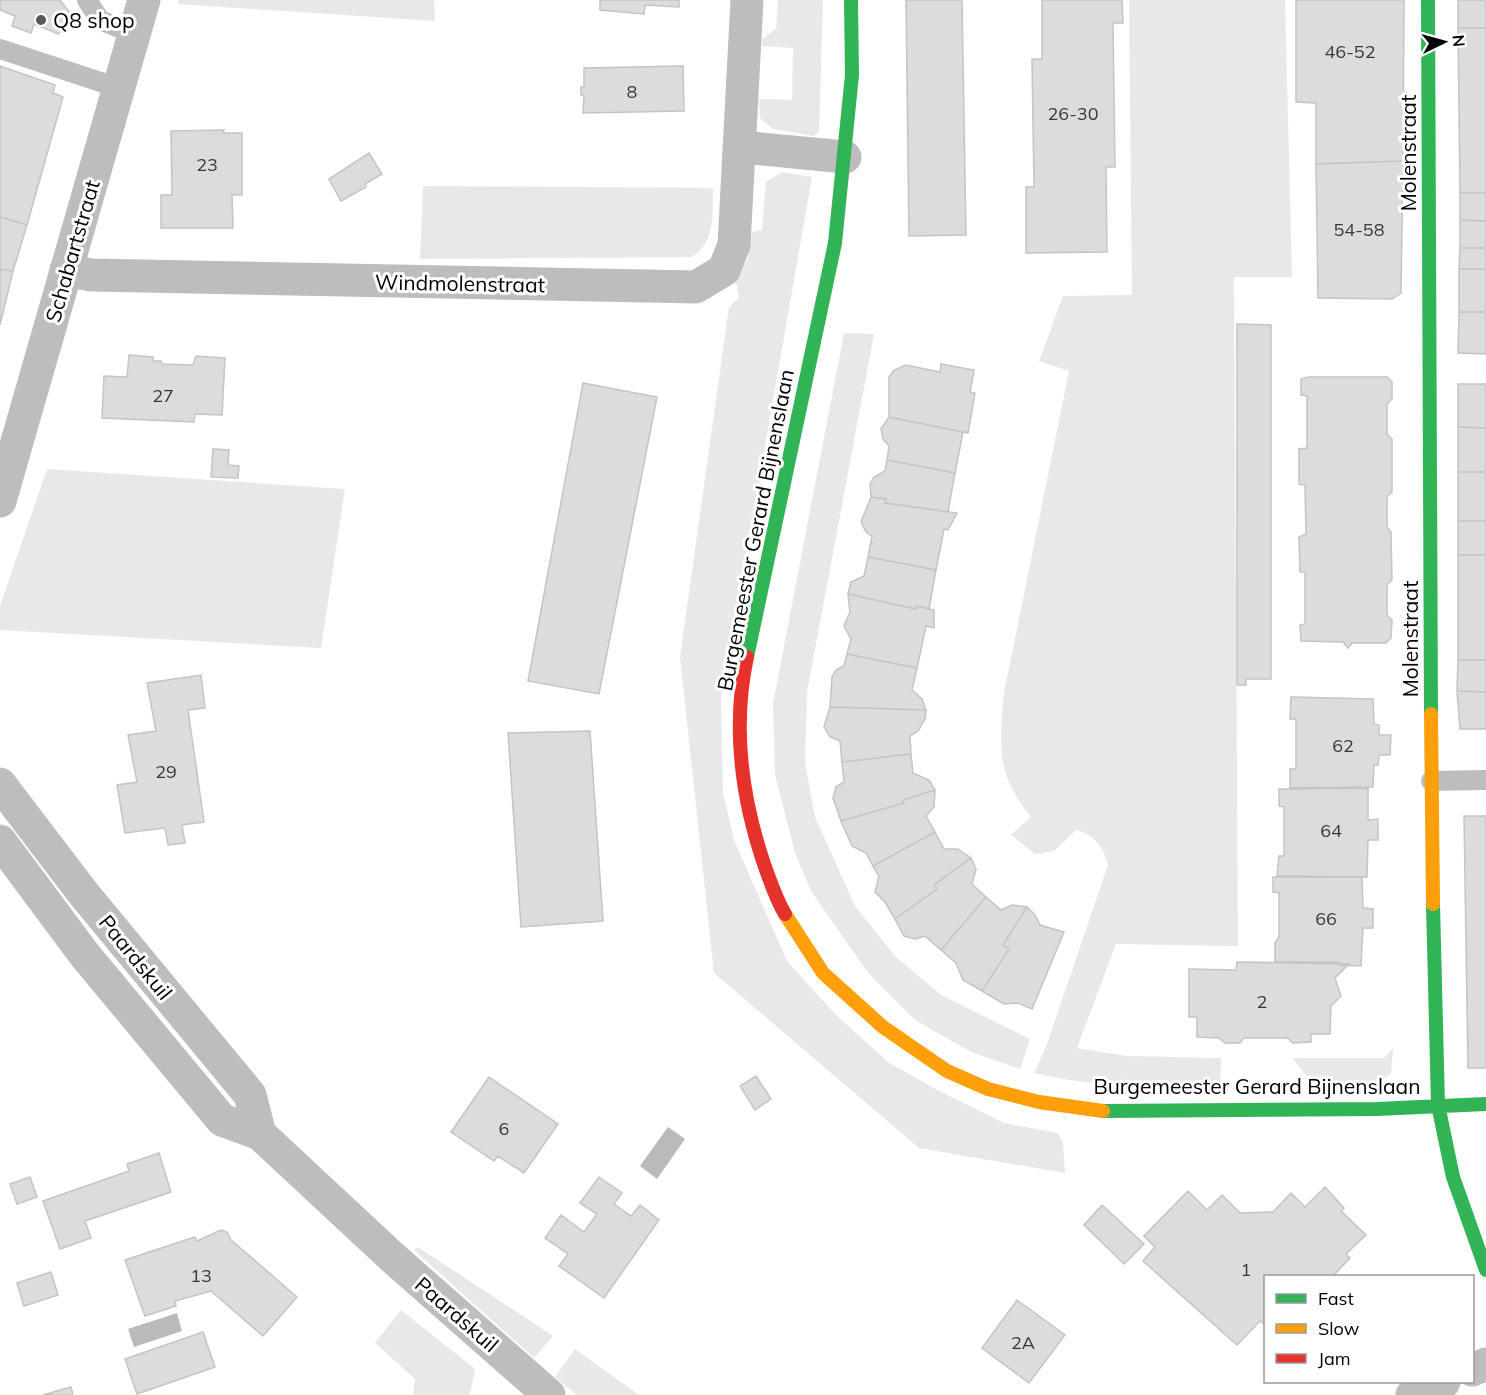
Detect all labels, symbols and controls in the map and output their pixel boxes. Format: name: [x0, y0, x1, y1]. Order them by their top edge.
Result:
place label: Q8 shop: [53, 7, 135, 33]
north arrow: [1414, 12, 1474, 72]
marker: Q8 shop: [34, 13, 48, 27]
text: N: [1448, 34, 1469, 48]
house number: 46-52: [1325, 40, 1375, 63]
house number: 8: [627, 80, 637, 103]
street label: Molenstraat: [1395, 95, 1421, 211]
house number: 26-30: [1048, 102, 1098, 125]
house number: 23: [196, 153, 218, 176]
street label: Schabartstraat: [39, 177, 105, 325]
house number: 54-58: [1334, 218, 1384, 241]
street label: Windmolenstraat: [375, 269, 545, 297]
street label: Burgemeester Gerard Bijnenslaan: [711, 367, 799, 693]
house number: 27: [152, 384, 174, 407]
street label: Molenstraat: [1397, 581, 1423, 697]
house number: 62: [1332, 734, 1354, 757]
house number: 29: [155, 760, 177, 783]
house number: 64: [1320, 819, 1342, 842]
house number: 66: [1315, 907, 1337, 930]
street label: Paardskuil: [94, 909, 178, 1005]
house number: 2: [1257, 990, 1267, 1013]
street label: Burgemeester Gerard Bijnenslaan: [1093, 1073, 1421, 1099]
house number: 6: [499, 1117, 509, 1140]
house number: 1: [1241, 1258, 1251, 1281]
house number: 13: [190, 1264, 212, 1287]
street label: Paardskuil: [410, 1271, 504, 1357]
legend: [1264, 1275, 1474, 1383]
text: Fast: [1318, 1287, 1354, 1310]
text: Slow: [1318, 1317, 1360, 1340]
house number: 2A: [1011, 1331, 1035, 1354]
text: Jam: [1318, 1347, 1351, 1370]

